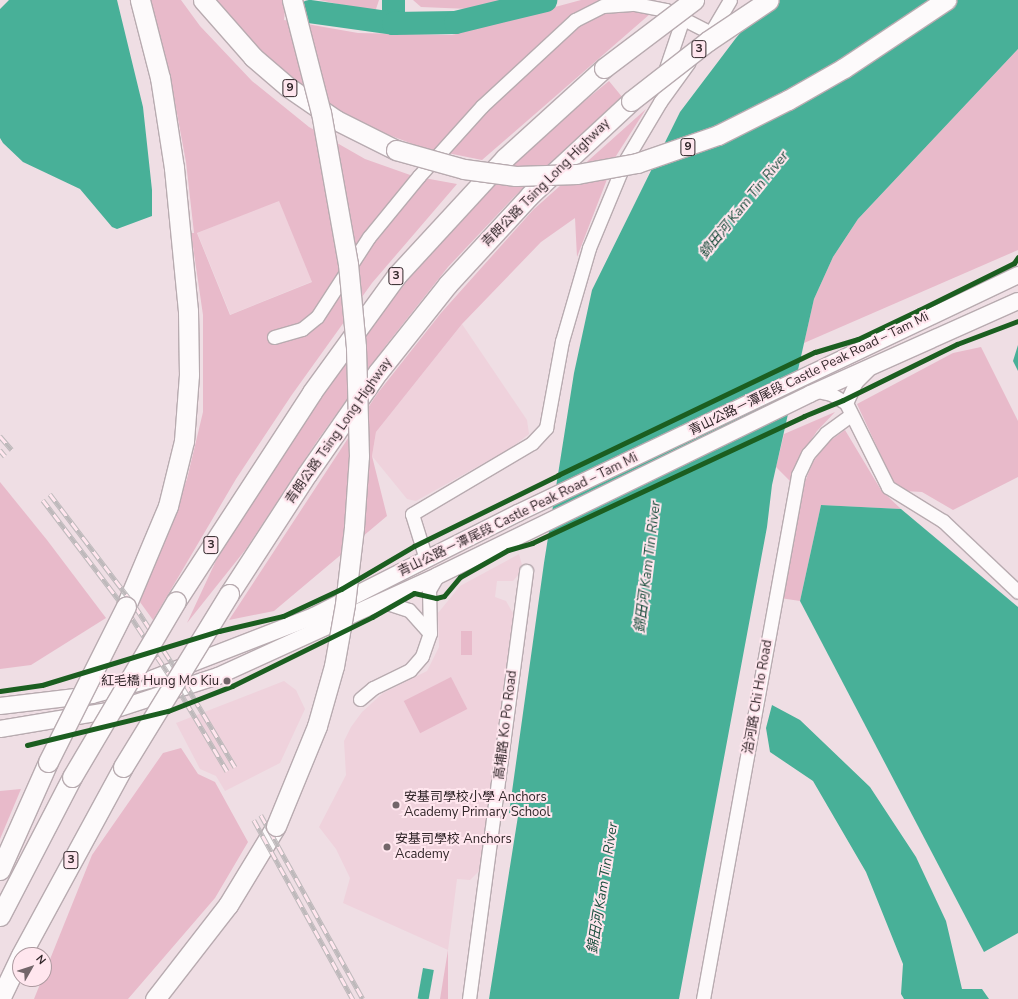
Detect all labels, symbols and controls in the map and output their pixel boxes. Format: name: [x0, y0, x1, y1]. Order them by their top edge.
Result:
road number: 3: [691, 39, 707, 59]
road number: 9: [282, 78, 298, 98]
street label: 青朗公路 Tsing Long Highway: [479, 116, 613, 250]
road number: 9: [680, 137, 696, 157]
water label: 錦田河 Kam Tin River: [696, 148, 792, 262]
road number: 3: [388, 266, 404, 286]
street label: 青山公路－潭尾段 Castle Peak Road – Tam Mi: [687, 309, 931, 439]
street label: 青朗公路 Tsing Long Highway: [283, 355, 395, 507]
street label: 青山公路－潭尾段 Castle Peak Road – Tam Mi: [396, 450, 640, 580]
water label: 錦田河 Kam Tin River: [632, 500, 664, 634]
road number: 3: [203, 535, 219, 555]
street label: 治河路 Chi Ho Road: [740, 639, 776, 755]
street label: 高埔路 Ko Po Road: [492, 670, 520, 780]
place label: 紅毛橋 Hung Mo Kiu: [101, 673, 219, 689]
marker: 紅毛橋 Hung Mo Kiu: [222, 676, 232, 686]
place label: 安基司學校小學 Anchors Academy Primary School: [404, 790, 550, 821]
marker: 安基司學校小學 Anchors Academy Primary School: [391, 800, 401, 810]
water label: 錦田河 Kam Tin River: [584, 821, 622, 955]
place label: 安基司學校 Anchors Academy: [395, 832, 512, 863]
marker: 安基司學校 Anchors Academy: [382, 842, 392, 852]
road number: 3: [63, 850, 79, 870]
north arrow: [12, 947, 52, 987]
text: N: [33, 952, 49, 968]

